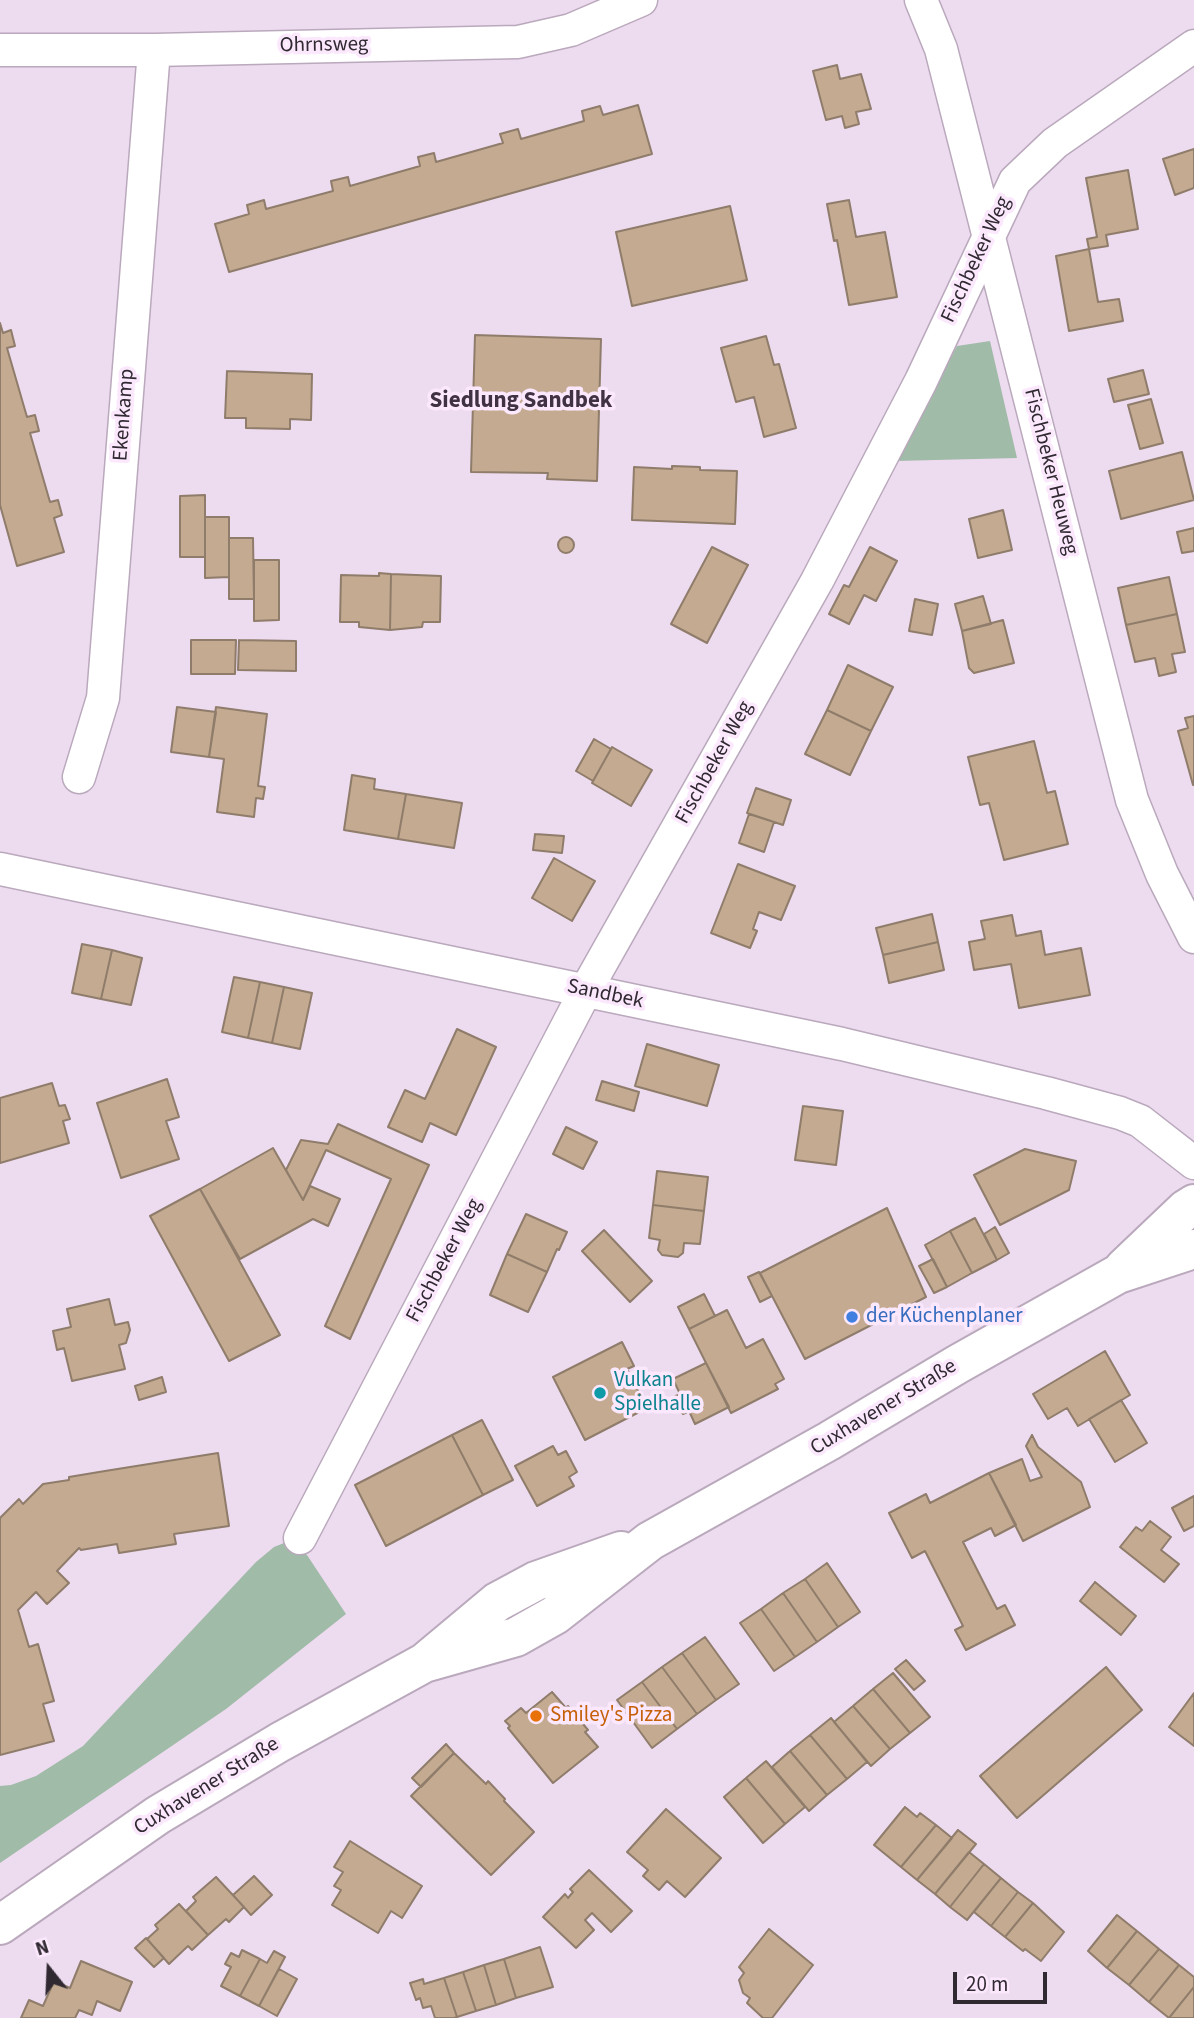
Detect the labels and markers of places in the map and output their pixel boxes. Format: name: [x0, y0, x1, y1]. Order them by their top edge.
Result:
place label: der Küchenplaner: [866, 1304, 1023, 1330]
marker: der Küchenplaner: [844, 1309, 860, 1325]
place label: Vulkan Spielhalle: [614, 1368, 701, 1418]
marker: Vulkan Spielhalle: [592, 1385, 608, 1401]
place label: Smiley's Pizza: [550, 1703, 672, 1729]
marker: Smiley's Pizza: [528, 1708, 544, 1724]

